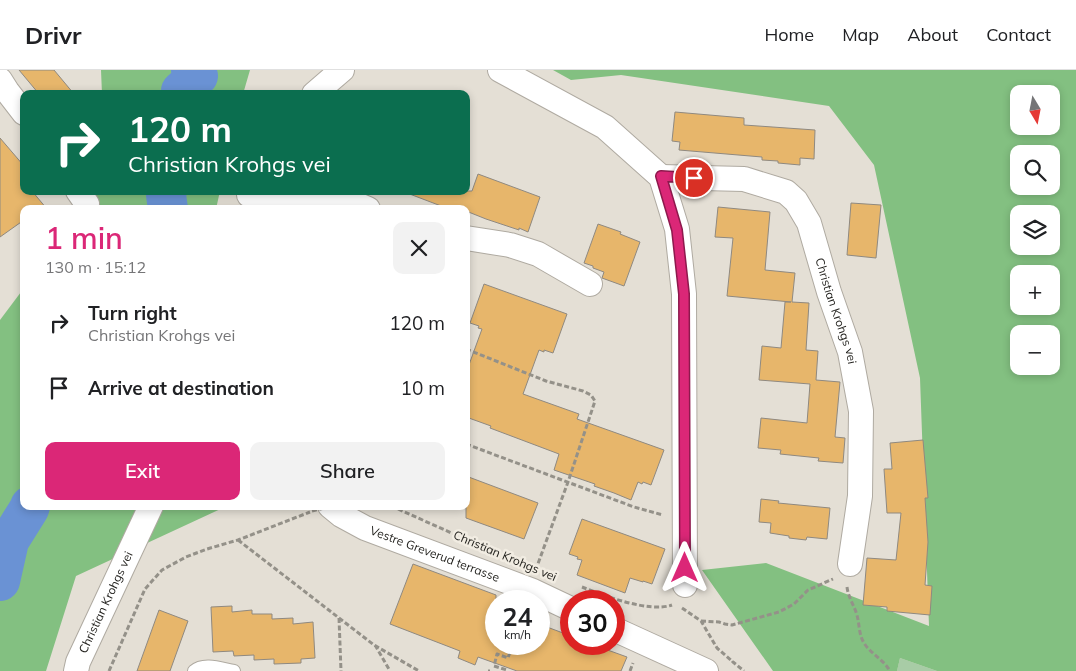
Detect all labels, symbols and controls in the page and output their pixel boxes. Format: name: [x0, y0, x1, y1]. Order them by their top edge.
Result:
text: Drivr: [25, 20, 81, 50]
text: Home: [764, 23, 814, 46]
text: Map: [842, 23, 879, 46]
text: About: [907, 23, 958, 46]
text: Contact: [986, 23, 1051, 46]
north arrow: [1010, 85, 1060, 135]
map controls: [1010, 85, 1060, 375]
text: 120 m: [128, 107, 232, 151]
icon: right: [45, 110, 110, 175]
button: search: [1010, 145, 1060, 195]
text: Christian Krohgs vei: [128, 150, 331, 178]
pin: [673, 157, 715, 199]
icon: arrive: [680, 164, 708, 192]
button: layers: [1010, 205, 1060, 255]
text: 1 min: [45, 219, 123, 257]
button: close: [393, 222, 445, 274]
street label: Christian Krohgs vei: [812, 256, 860, 365]
text: 130 m · 15:12: [45, 257, 146, 277]
button: +: [1010, 265, 1060, 315]
text: Turn right: [88, 301, 177, 325]
icon: right: [45, 309, 73, 337]
text: 120 m: [389, 311, 445, 335]
text: Christian Krohgs vei: [88, 325, 235, 345]
button: −: [1010, 325, 1060, 375]
icon: arrive: [45, 374, 73, 402]
text: Arrive at destination: [88, 376, 274, 400]
text: 10 m: [401, 376, 445, 400]
button: Exit: [45, 442, 240, 500]
button: Share: [250, 442, 445, 500]
street label: Vestre Greverud terrasse: [368, 523, 502, 585]
street label: Christian Krohgs vei: [451, 527, 559, 584]
position arrow: [658, 541, 710, 593]
street label: Christian Krohgs vei: [75, 549, 136, 656]
speed limit sign: 30: [560, 590, 625, 655]
text: 24: [502, 601, 533, 632]
text: km/h: [504, 627, 531, 642]

